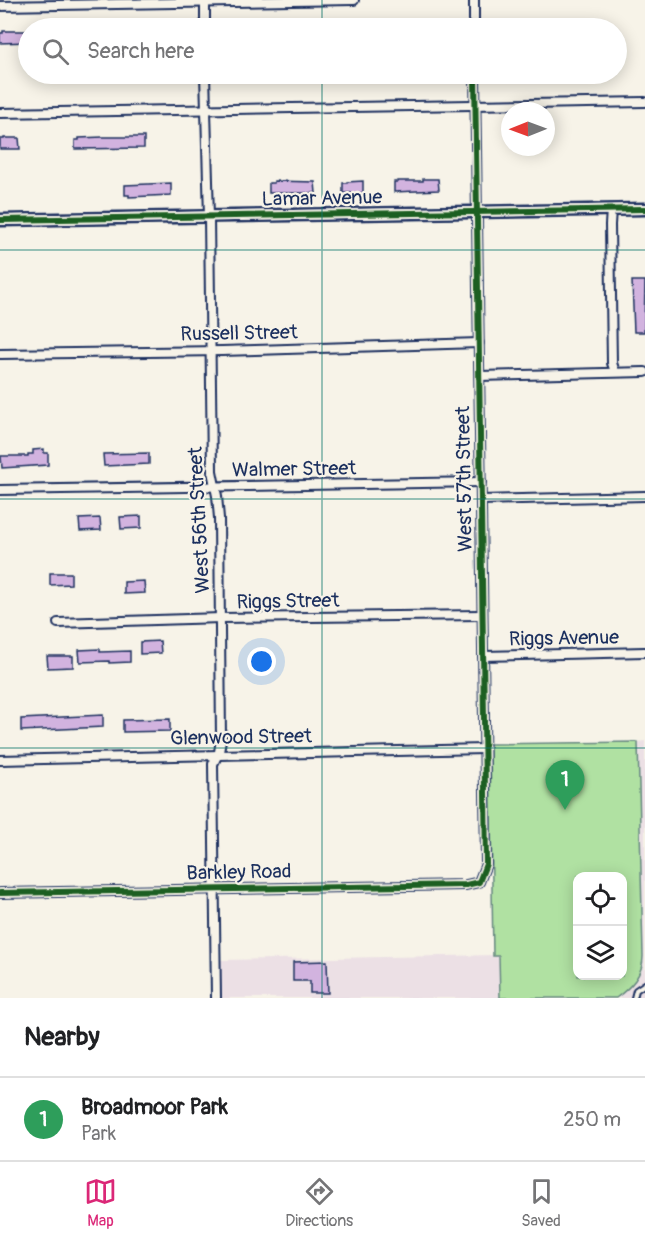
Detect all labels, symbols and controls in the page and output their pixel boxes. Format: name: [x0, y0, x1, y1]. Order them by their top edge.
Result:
search box: [18, 18, 627, 84]
icon: search: [39, 35, 72, 68]
text: Search here: [87, 37, 194, 65]
north arrow: [501, 102, 555, 156]
street label: Lamar Avenue: [261, 184, 383, 212]
street label: Russell Street: [180, 319, 299, 347]
street label: West 57th Street: [450, 405, 478, 552]
street label: West 56th Street: [183, 445, 215, 594]
street label: Walmer Street: [232, 455, 357, 483]
street label: Riggs Street: [236, 588, 341, 614]
street label: Riggs Avenue: [509, 625, 619, 651]
your location: [247, 647, 276, 676]
street label: Glenwood Street: [170, 723, 313, 751]
pin: 1: [546, 760, 584, 810]
street label: Barkley Road: [186, 859, 292, 885]
map controls: [573, 872, 627, 980]
button: locate: [573, 872, 627, 926]
button: layers: [573, 926, 627, 980]
text: Nearby: [24, 1021, 100, 1053]
text: Broadmoor Park: [81, 1093, 228, 1121]
text: 1: [40, 1107, 47, 1132]
text: 250 m: [563, 1107, 621, 1132]
text: Park: [81, 1121, 116, 1146]
tab: Map: [84, 1175, 117, 1231]
tab: Directions: [285, 1175, 353, 1231]
tab: Saved: [521, 1175, 561, 1231]

